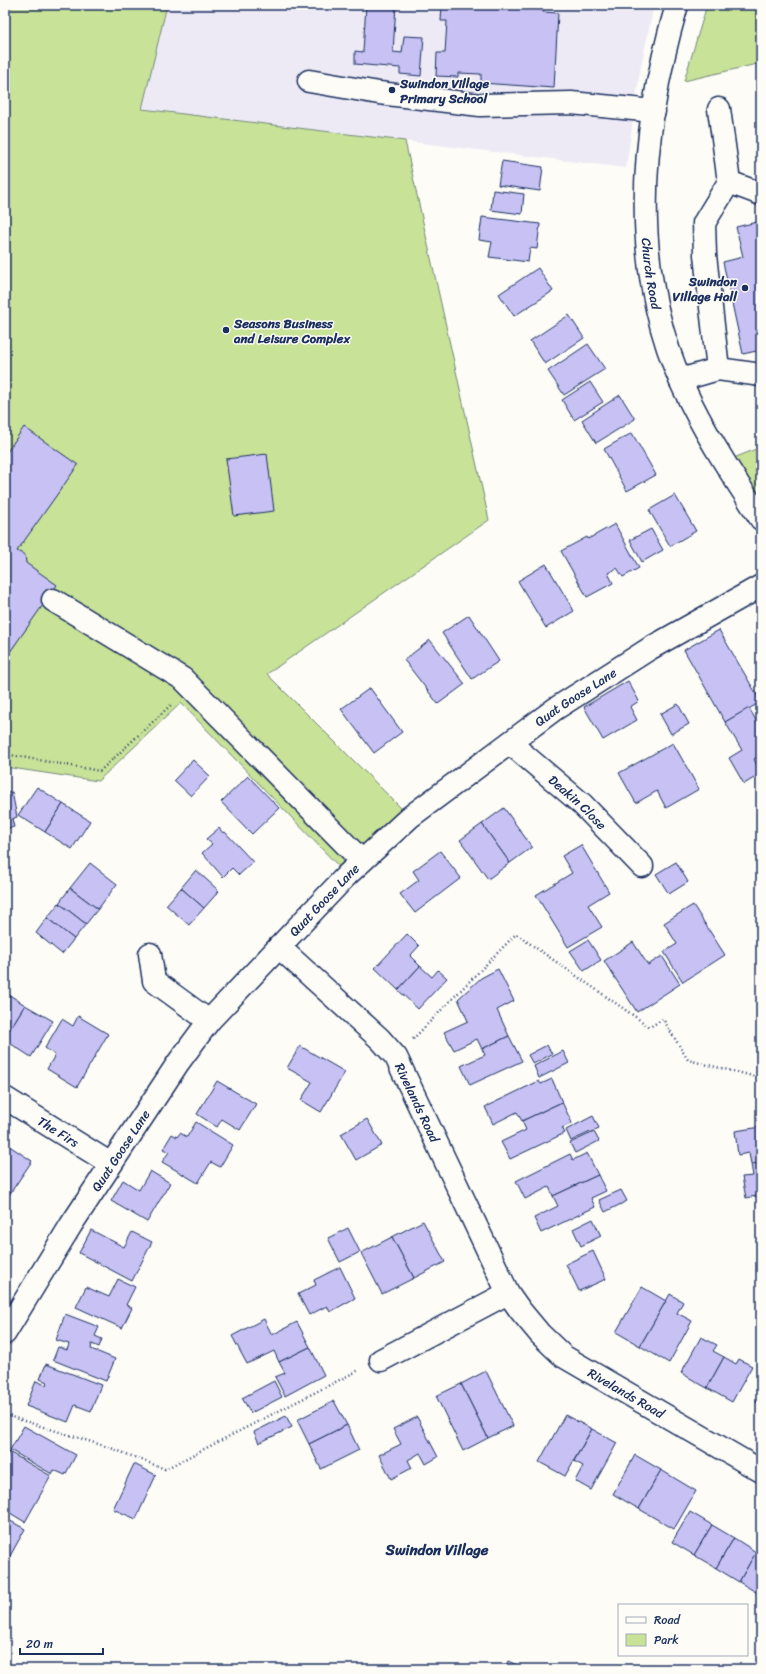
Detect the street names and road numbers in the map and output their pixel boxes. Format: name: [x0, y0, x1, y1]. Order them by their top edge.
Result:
street label: Church Road: [635, 237, 668, 313]
street label: Quat Goose Lane: [530, 661, 622, 733]
street label: Deakin Close: [543, 769, 612, 836]
street label: Quat Goose Lane: [283, 858, 365, 942]
street label: Rivelands Road: [388, 1059, 446, 1147]
street label: Quat Goose Lane: [85, 1105, 157, 1196]
street label: The Firs: [33, 1110, 84, 1154]
street label: Rivelands Road: [583, 1362, 670, 1425]

